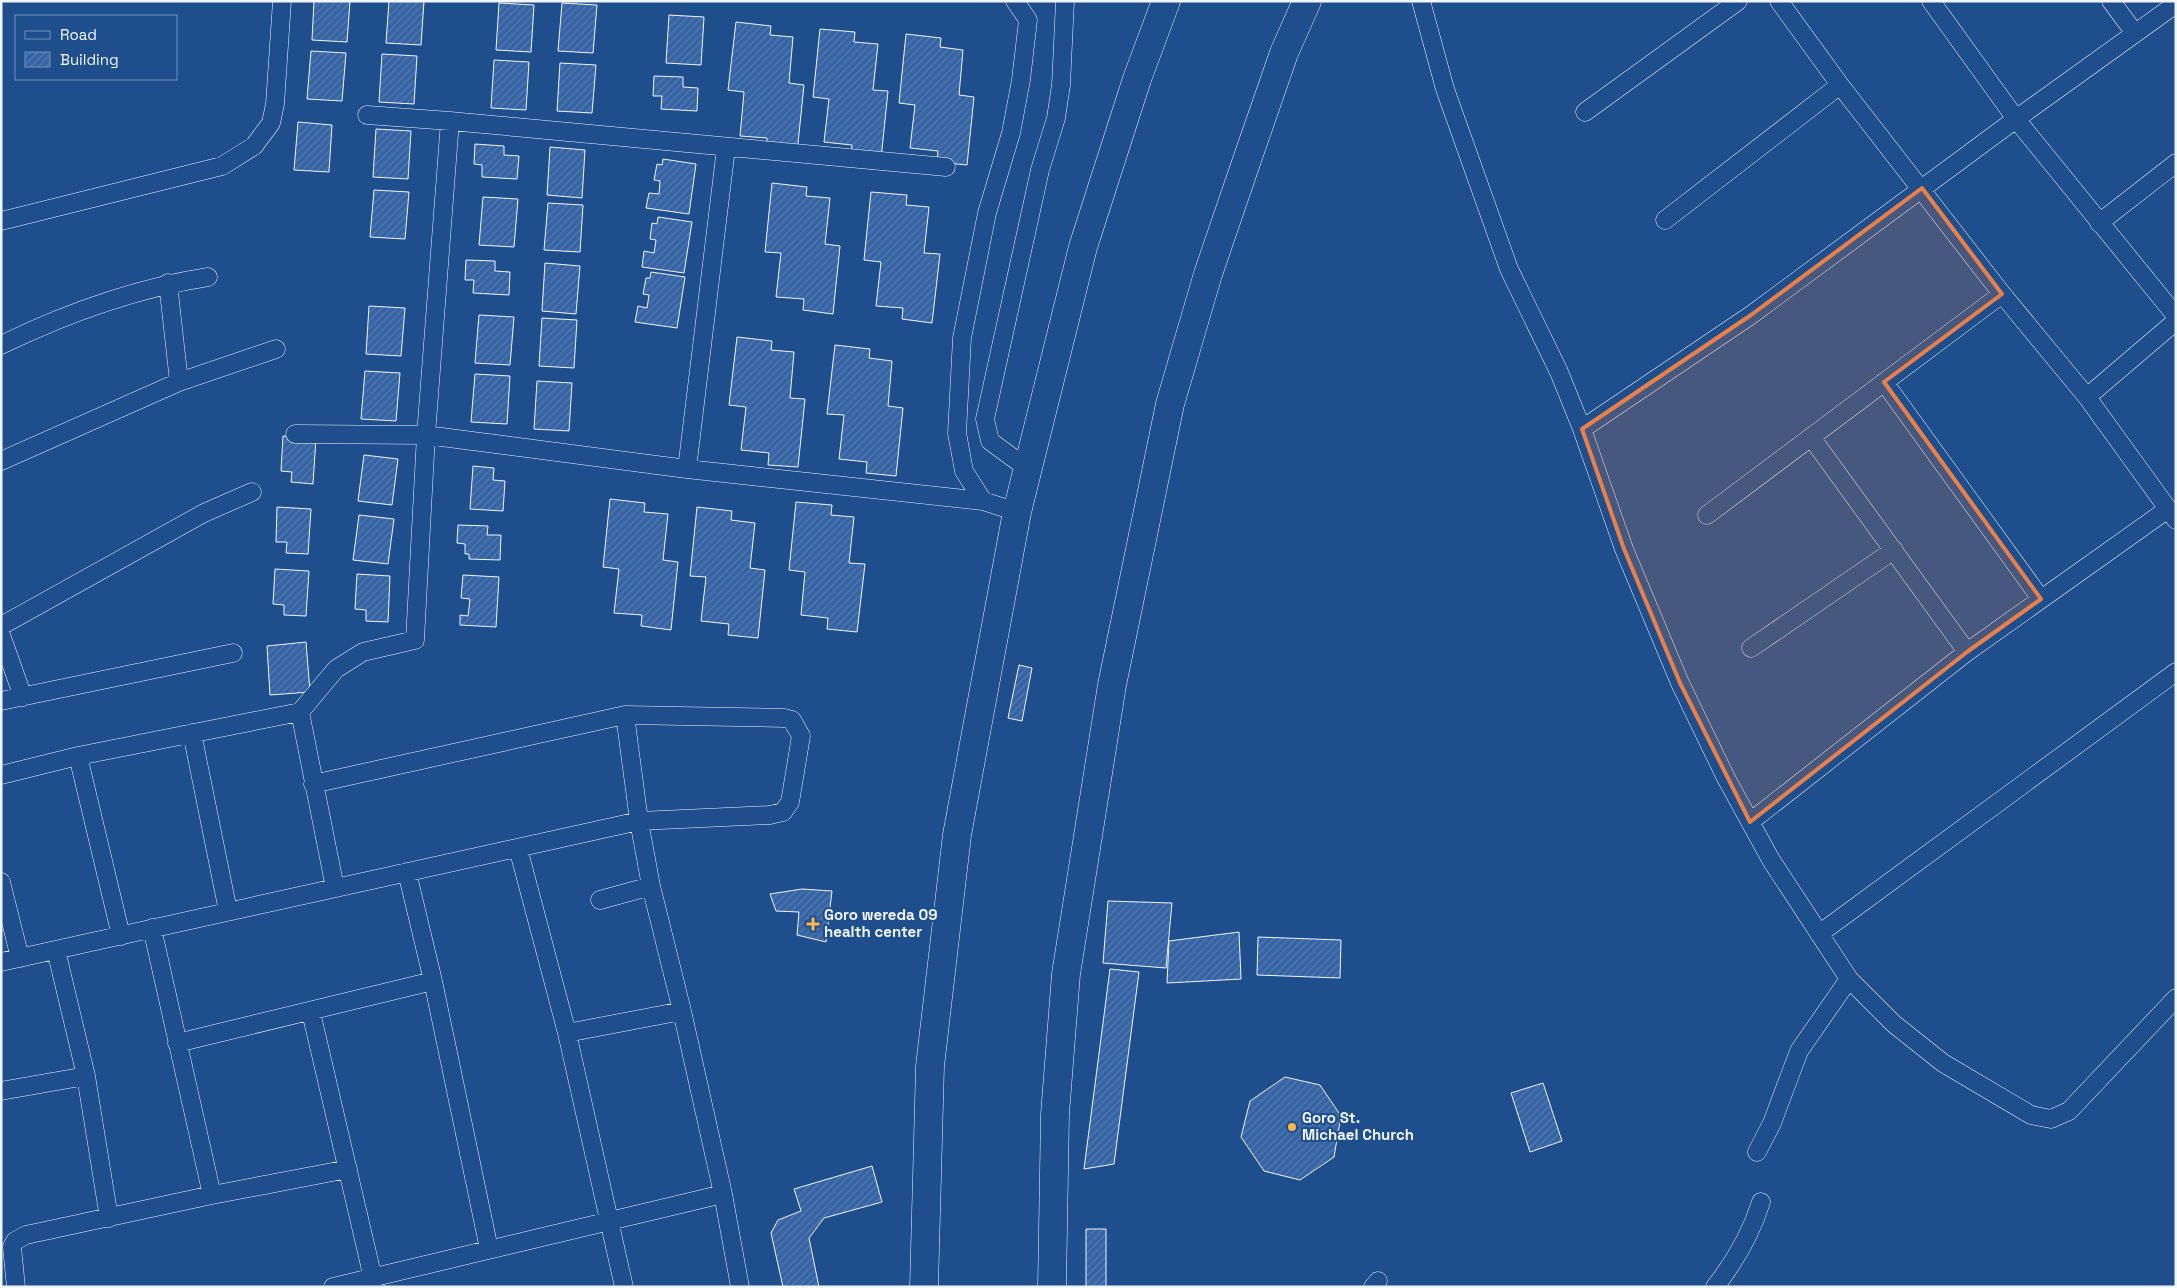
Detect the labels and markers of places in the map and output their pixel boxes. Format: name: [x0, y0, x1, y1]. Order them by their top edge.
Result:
place label: Goro wereda 09 health center: [824, 905, 938, 941]
marker: Goro wereda 09 health center: [806, 917, 820, 931]
place label: Goro St. Michael Church: [1302, 1108, 1414, 1144]
marker: Goro St. Michael Church: [1286, 1121, 1298, 1133]

